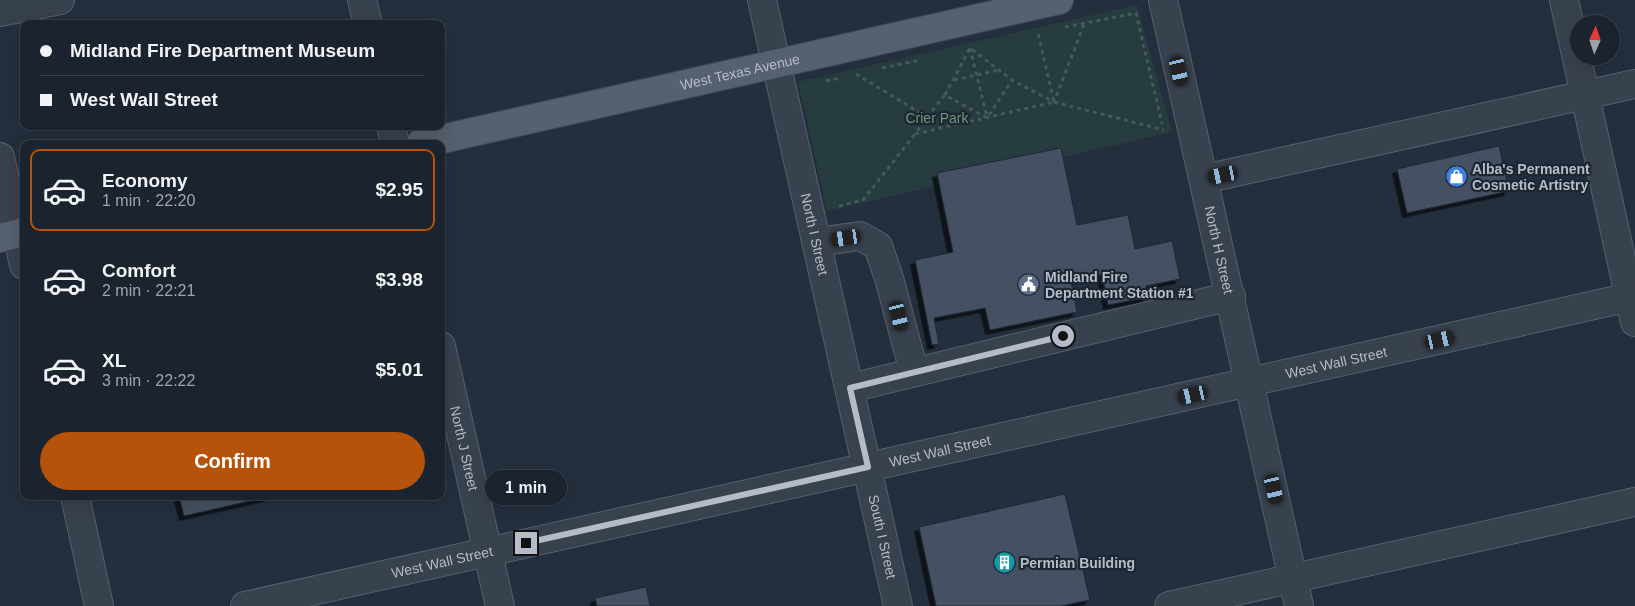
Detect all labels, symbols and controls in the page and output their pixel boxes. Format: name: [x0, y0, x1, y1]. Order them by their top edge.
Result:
north arrow: [1570, 15, 1620, 65]
map controls: [1570, 15, 1620, 65]
text: Midland Fire Department Museum: [70, 40, 375, 61]
street label: West Texas Avenue: [679, 51, 802, 93]
car: [1168, 55, 1189, 87]
text: West Wall Street: [70, 89, 218, 110]
park label: Crier Park: [905, 110, 969, 126]
place label: Alba's Permanent Cosmetic Artistry: [1472, 161, 1590, 193]
car: [1206, 165, 1239, 185]
shop icon: Alba's Permanent Cosmetic Artistry: [1444, 165, 1468, 189]
icon: car: [42, 168, 87, 213]
text: Economy: [102, 170, 188, 191]
text: $2.95: [375, 179, 423, 200]
text: 1 min · 22:20: [102, 192, 195, 209]
street label: North I Street: [798, 192, 832, 277]
street label: North H Street: [1201, 204, 1237, 295]
car: [830, 228, 861, 248]
icon: car: [42, 258, 87, 303]
text: Comfort: [102, 260, 176, 281]
text: $3.98: [375, 269, 423, 290]
place label: Midland Fire Department Station #1: [1045, 269, 1194, 301]
public building icon: Midland Fire Department Station #1: [1017, 273, 1041, 297]
text: 2 min · 22:21: [102, 282, 195, 299]
car: [888, 300, 909, 332]
route start: [1052, 325, 1074, 347]
car: [1423, 329, 1456, 351]
street label: West Wall Street: [1284, 344, 1389, 382]
icon: car: [42, 348, 87, 393]
text: XL: [102, 350, 126, 371]
text: $5.01: [375, 359, 423, 380]
text: 3 min · 22:22: [102, 372, 195, 389]
car: [1176, 384, 1209, 406]
street label: North J Street: [447, 404, 482, 492]
button: Confirm: [40, 432, 425, 490]
street label: West Wall Street: [888, 432, 992, 470]
callout: 1 min: [485, 470, 567, 506]
car: [1263, 473, 1284, 505]
text: 1 min: [505, 479, 547, 496]
street label: South I Street: [865, 493, 900, 580]
route end: [515, 532, 537, 554]
street label: West Wall Street: [390, 543, 495, 581]
building icon: Permian Building: [992, 551, 1016, 575]
place label: Permian Building: [1020, 555, 1135, 571]

